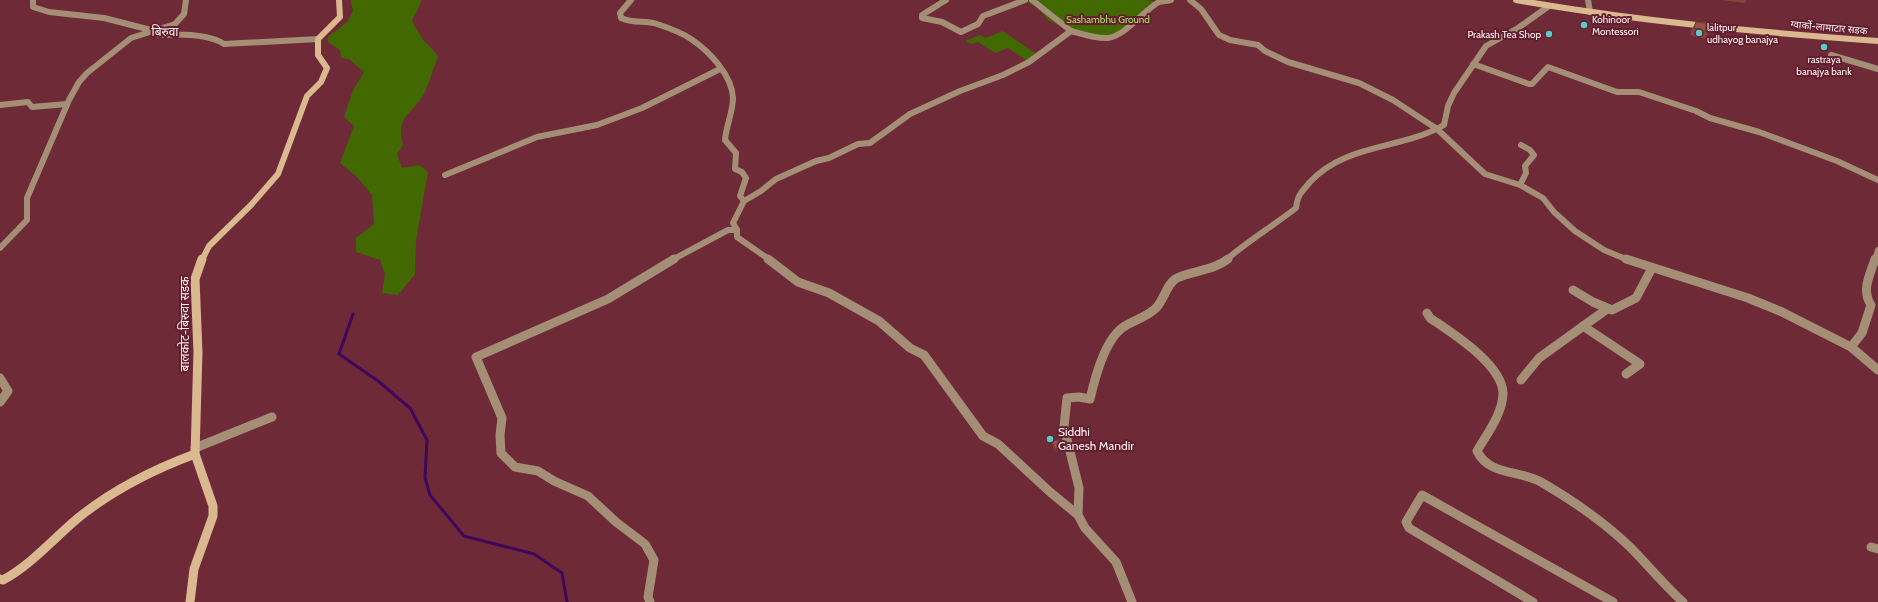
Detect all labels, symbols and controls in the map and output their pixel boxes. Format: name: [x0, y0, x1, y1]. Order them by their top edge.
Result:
park label: Sashambhu Ground: [1066, 13, 1150, 26]
place label: Kohinoor Montessori: [1592, 13, 1639, 38]
street label: ग्वार्को-लामाटार सडक: [1790, 18, 1868, 37]
marker: Kohinoor Montessori: [1579, 20, 1589, 30]
place label: lalitpur udhayog banajya: [1707, 21, 1778, 46]
district label: बिरुवा: [152, 24, 179, 39]
place label: Prakash Tea Shop: [1467, 28, 1541, 41]
marker: lalitpur udhayog banajya: [1694, 28, 1704, 38]
marker: Prakash Tea Shop: [1544, 29, 1554, 39]
marker: rastraya banajya bank: [1819, 42, 1829, 52]
place label: rastraya banajya bank: [1796, 53, 1852, 78]
street label: बालकोट-बिरुवा सडक: [177, 276, 192, 371]
place label: Siddhi Ganesh Mandir: [1058, 424, 1134, 453]
marker: Siddhi Ganesh Mandir: [1045, 434, 1055, 444]

